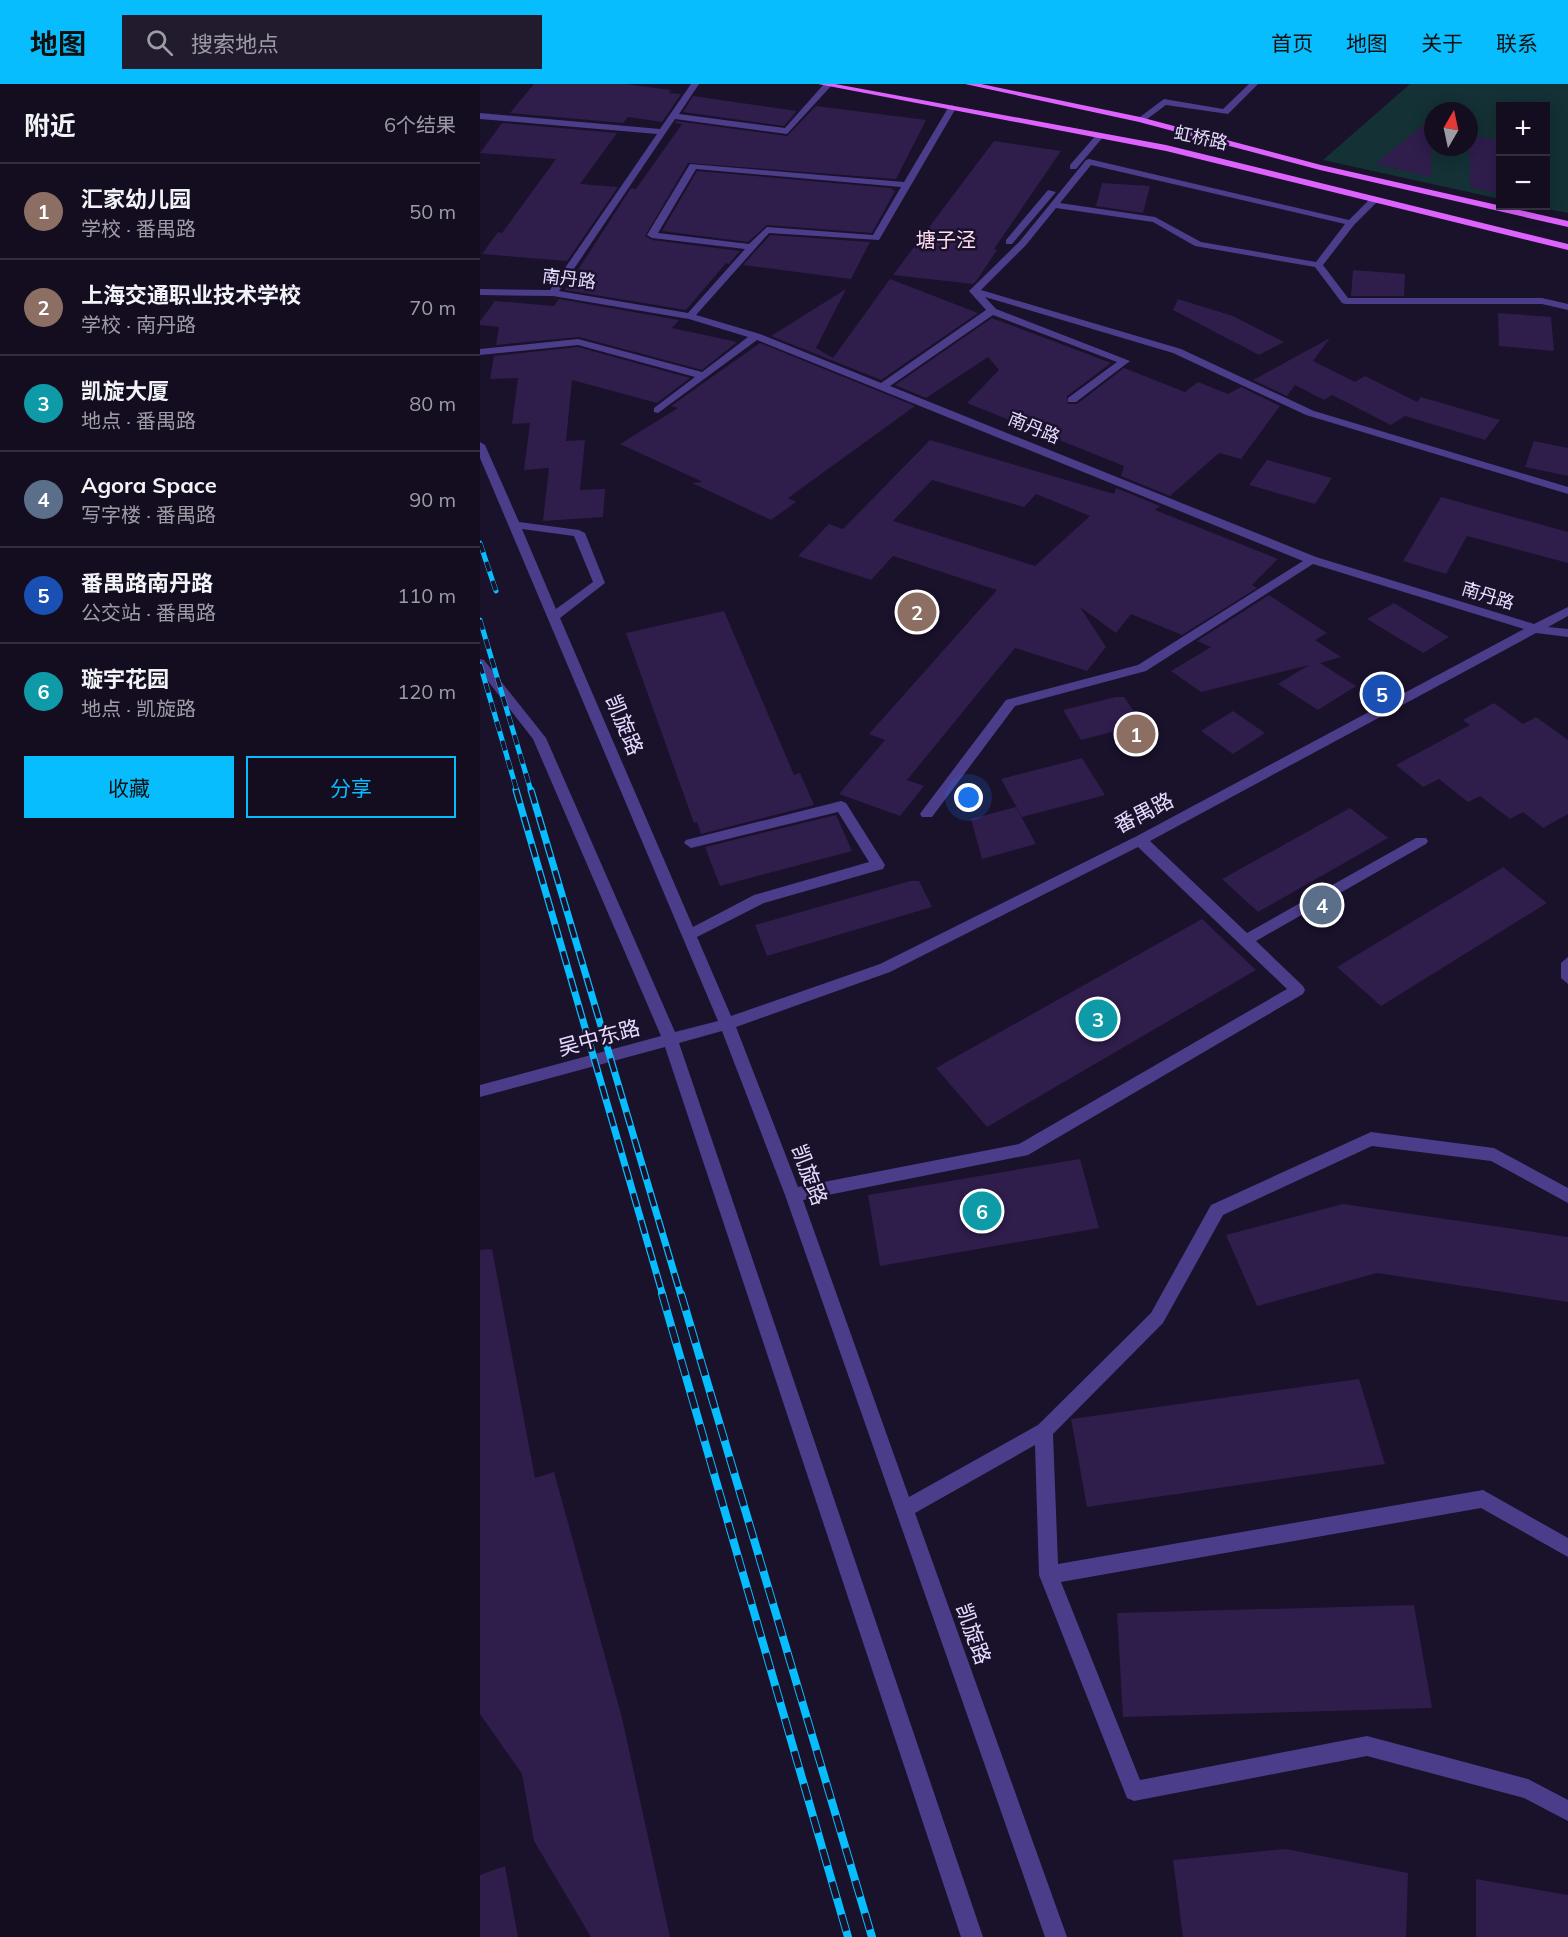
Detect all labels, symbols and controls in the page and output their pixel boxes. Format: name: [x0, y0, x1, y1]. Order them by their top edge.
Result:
search box: [122, 15, 542, 69]
text: 地图: [30, 26, 86, 61]
icon: search: [143, 26, 176, 59]
text: 搜索地点: [191, 30, 279, 58]
text: 首页: [1271, 30, 1313, 56]
text: 地图: [1346, 30, 1388, 56]
text: 关于: [1421, 30, 1463, 56]
text: 联系: [1496, 30, 1538, 56]
north arrow: [1424, 102, 1478, 156]
map controls: [1496, 102, 1550, 210]
button: +: [1496, 102, 1550, 156]
text: 附近: [24, 109, 76, 142]
text: 6个结果: [384, 112, 456, 137]
street label: 虹桥路: [1172, 121, 1230, 154]
button: −: [1496, 156, 1550, 210]
text: 汇家幼儿园: [81, 185, 191, 213]
text: 1: [38, 199, 50, 224]
text: 50 m: [409, 199, 456, 224]
text: 学校 · 番禺路: [81, 216, 196, 241]
district label: 塘子泾: [916, 227, 976, 252]
street label: 南丹路: [541, 264, 597, 293]
text: 上海交通职业技术学校: [81, 281, 301, 309]
text: 2: [38, 295, 50, 320]
text: 70 m: [409, 295, 456, 320]
text: 学校 · 南丹路: [81, 312, 196, 337]
text: 凯旋大厦: [81, 377, 169, 405]
text: 3: [38, 391, 50, 416]
text: 80 m: [409, 391, 456, 416]
street label: 南丹路: [1005, 407, 1064, 448]
text: 地点 · 番禺路: [81, 408, 196, 433]
text: Agora Space: [81, 471, 217, 499]
text: 4: [38, 487, 50, 512]
text: 90 m: [409, 487, 456, 512]
text: 写字楼 · 番禺路: [81, 502, 216, 527]
text: 番禺路南丹路: [81, 569, 213, 597]
street label: 南丹路: [1459, 577, 1517, 614]
text: 5: [38, 583, 50, 608]
text: 110 m: [397, 583, 456, 608]
pin: 2: [898, 590, 936, 634]
text: 公交站 · 番禺路: [81, 600, 216, 625]
text: 璇宇花园: [81, 665, 169, 693]
pin: 5: [1362, 672, 1402, 716]
text: 6: [38, 679, 50, 704]
text: 120 m: [397, 679, 456, 704]
street label: 凯旋路: [601, 691, 649, 759]
text: 地点 · 凯旋路: [81, 696, 196, 721]
pin: 1: [1116, 712, 1156, 756]
button: 收藏: [24, 756, 234, 818]
button: 分享: [246, 756, 456, 818]
your location: [954, 783, 983, 812]
street label: 番禺路: [1110, 786, 1178, 838]
pin: 4: [1302, 882, 1342, 928]
pin: 3: [1078, 996, 1118, 1042]
street label: 吴中东路: [555, 1014, 643, 1060]
street label: 凯旋路: [787, 1141, 833, 1209]
pin: 6: [962, 1188, 1002, 1234]
street label: 凯旋路: [951, 1600, 997, 1668]

